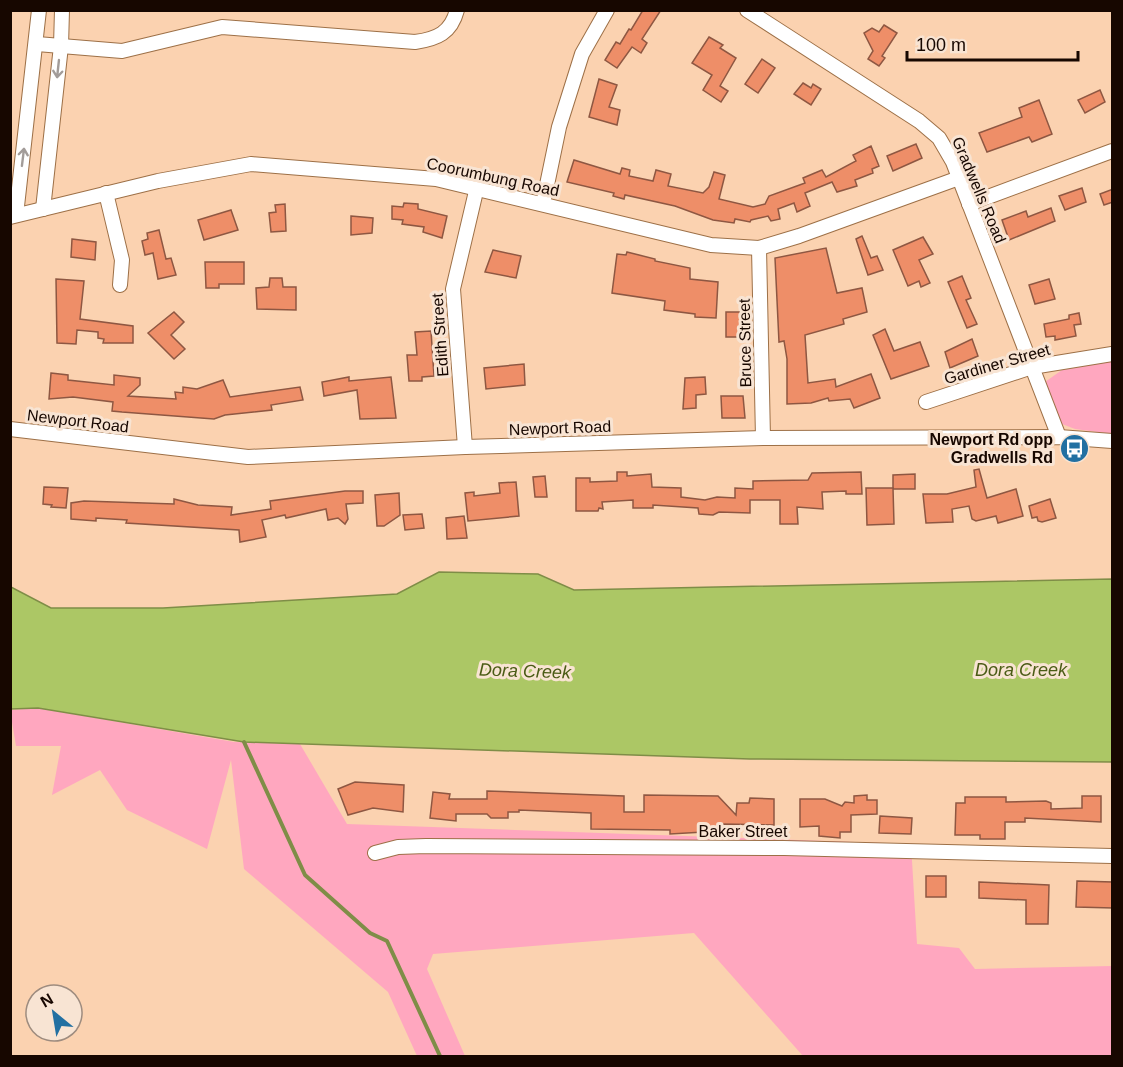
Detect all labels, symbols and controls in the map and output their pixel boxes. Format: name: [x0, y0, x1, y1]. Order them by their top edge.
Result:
scale bar: [907, 24, 1078, 62]
text: 100 m: [916, 35, 966, 55]
one-way arrow: [52, 58, 63, 78]
street label: Gradwells Road: [949, 134, 1009, 246]
one-way arrow: [18, 148, 29, 168]
street label: Coorumbung Road: [425, 155, 561, 199]
street label: Edith Street: [429, 292, 451, 377]
street label: Bruce Street: [736, 298, 754, 388]
street label: Gardiner Street: [942, 341, 1052, 387]
street label: Newport Road: [26, 406, 130, 436]
street label: Newport Road: [509, 418, 611, 438]
place label: Newport Rd opp Gradwells Rd: [929, 431, 1053, 466]
bus stop icon: Newport Rd opp Gradwells Rd: [1058, 432, 1090, 464]
water label: Dora Creek: [479, 659, 572, 683]
water label: Dora Creek: [975, 660, 1068, 680]
street label: Baker Street: [699, 823, 788, 840]
north arrow: [24, 983, 84, 1043]
text: N: [37, 990, 56, 1011]

